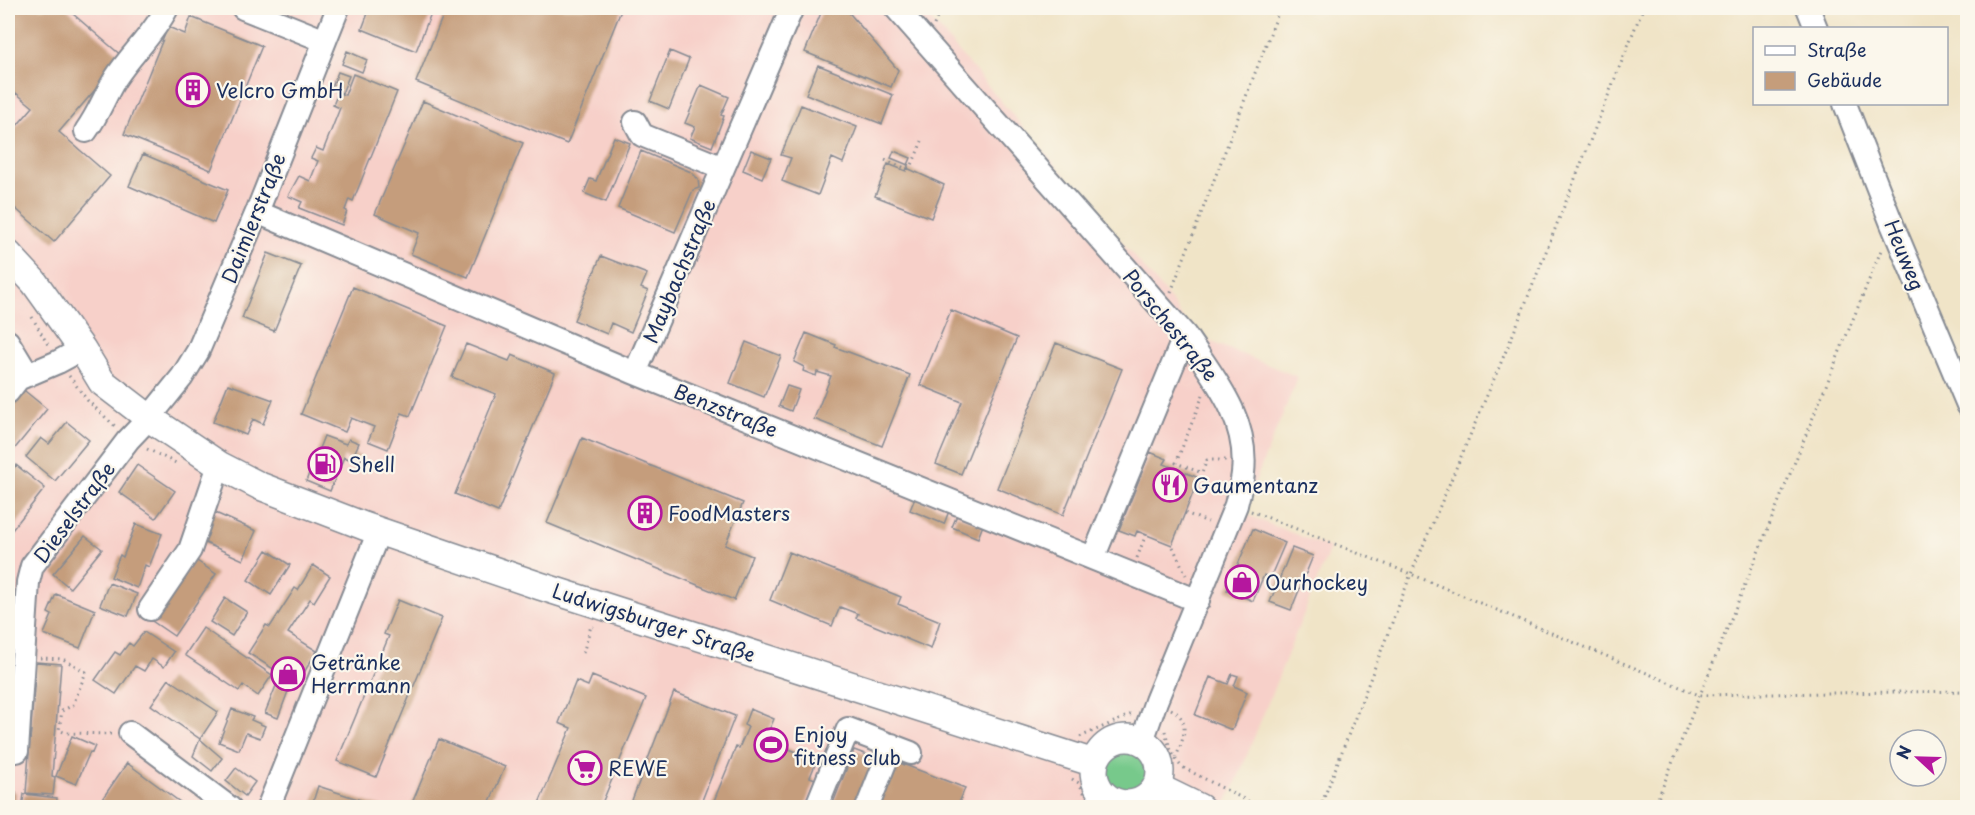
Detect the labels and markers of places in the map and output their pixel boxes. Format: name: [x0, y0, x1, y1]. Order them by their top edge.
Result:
building icon: Velcro GmbH: [175, 72, 211, 108]
place label: Velcro GmbH: [216, 75, 344, 105]
fuel station icon: Shell: [307, 446, 343, 482]
place label: Shell: [348, 449, 395, 479]
restaurant icon: Gaumentanz: [1152, 467, 1188, 503]
place label: Gaumentanz: [1193, 470, 1318, 500]
building icon: FoodMasters: [627, 495, 663, 531]
place label: FoodMasters: [668, 498, 790, 528]
shop icon: Ourhockey: [1224, 564, 1260, 600]
place label: Ourhockey: [1265, 567, 1368, 597]
place label: Getränke Herrmann: [311, 647, 411, 700]
shop icon: Getränke Herrmann: [270, 656, 306, 692]
place label: Enjoy fitness club: [794, 719, 901, 772]
sports icon: Enjoy fitness club: [753, 727, 789, 763]
supermarket icon: REWE: [567, 750, 603, 786]
place label: REWE: [608, 753, 668, 783]

